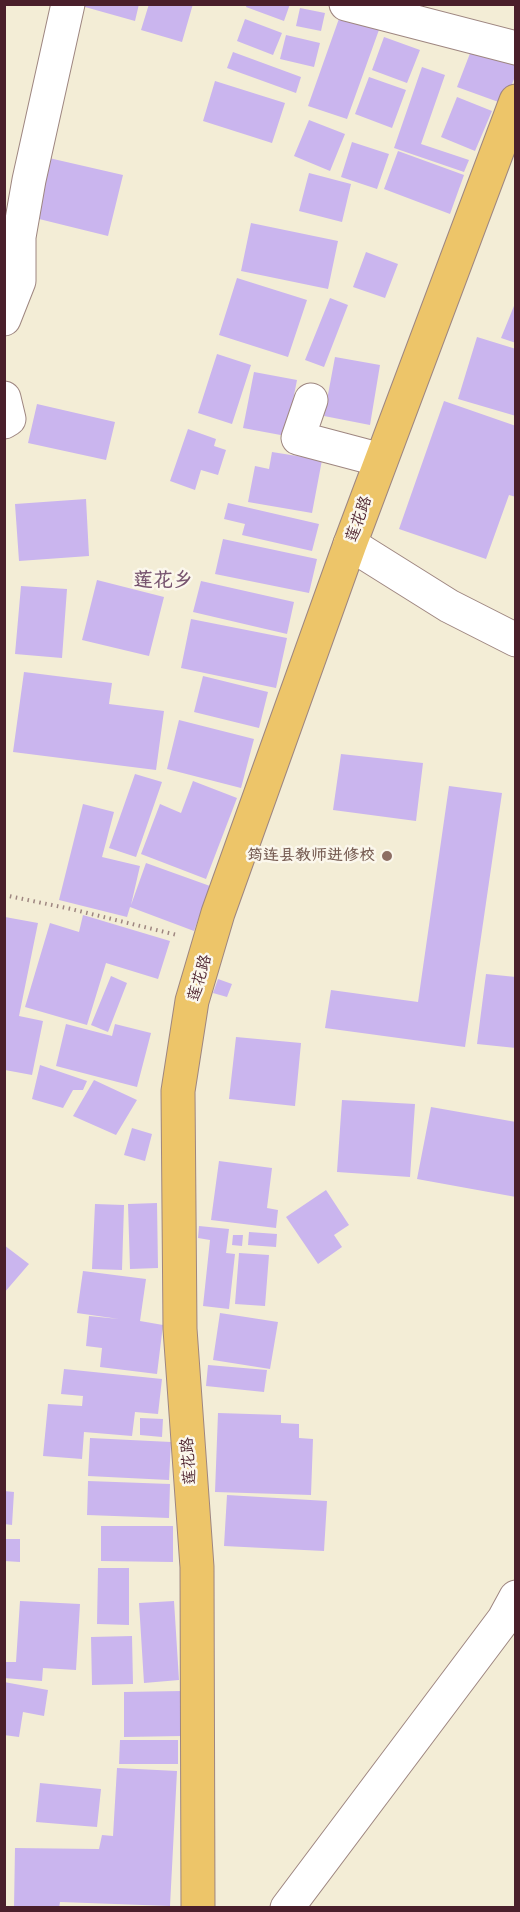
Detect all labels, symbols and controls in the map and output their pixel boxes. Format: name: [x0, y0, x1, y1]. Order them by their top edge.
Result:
street label: 莲花路: [342, 493, 376, 545]
district label: 莲花乡: [133, 568, 193, 592]
place label: 筠连县教师进修校: [247, 846, 375, 866]
marker: 筠连县教师进修校: [380, 849, 394, 863]
street label: 莲花路: [184, 952, 216, 1004]
street label: 莲花路: [178, 1436, 200, 1486]

